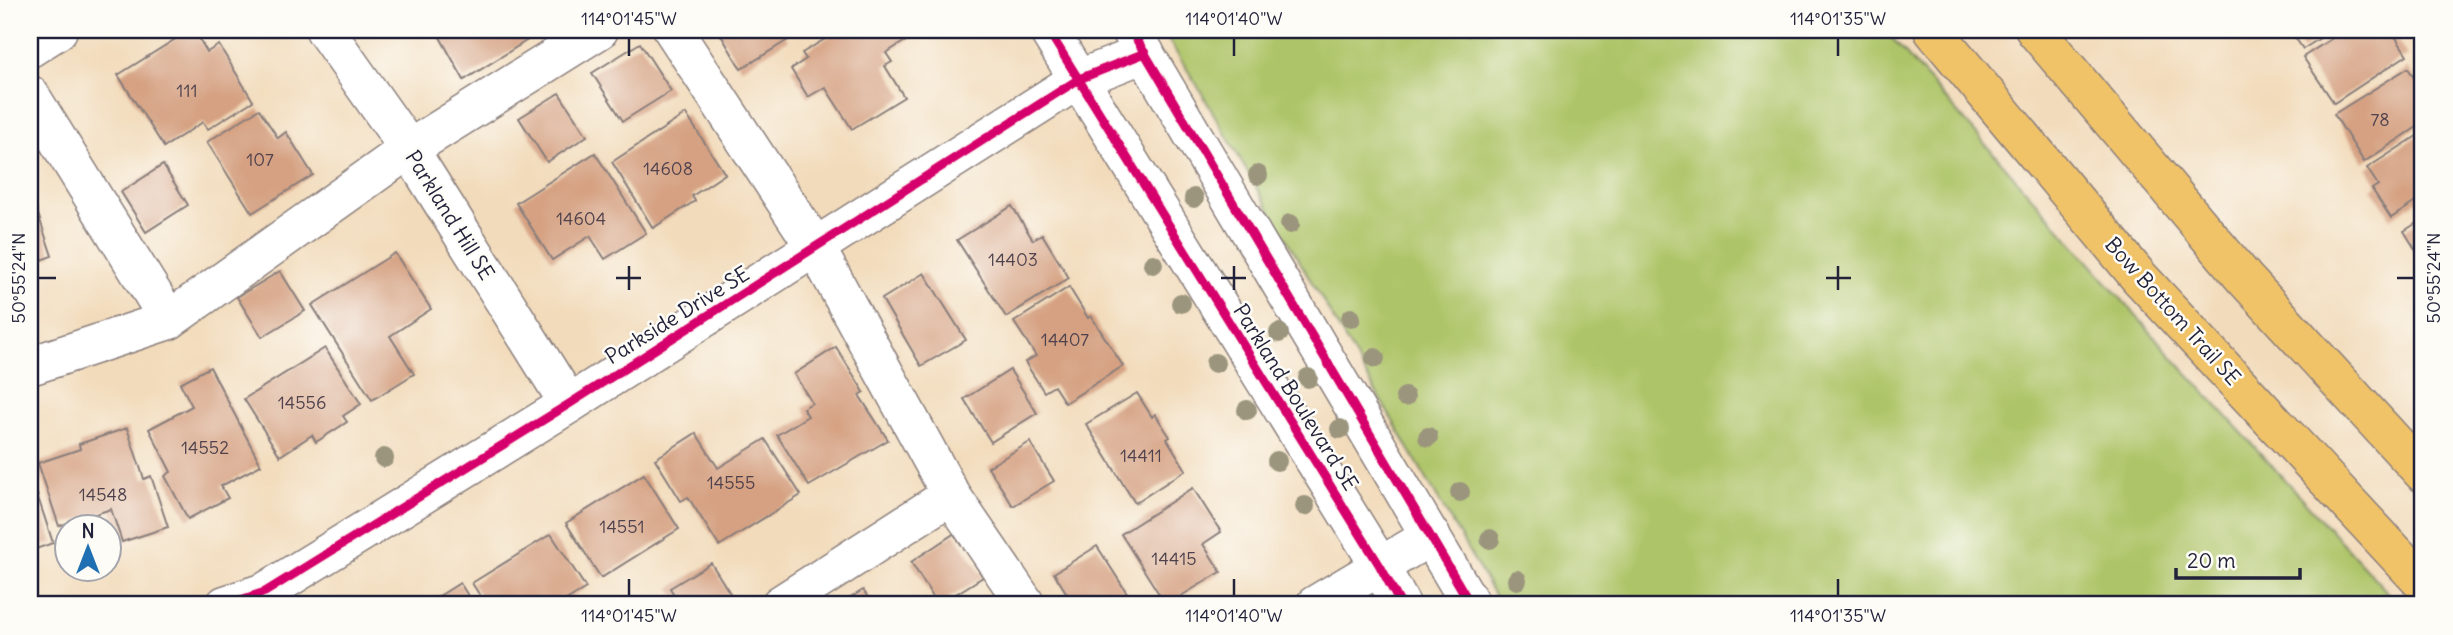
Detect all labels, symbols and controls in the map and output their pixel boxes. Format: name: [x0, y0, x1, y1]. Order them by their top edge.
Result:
text: 114°01'45"W: [581, 7, 677, 30]
text: 114°01'40"W: [1185, 7, 1283, 30]
text: 114°01'35"W: [1790, 7, 1886, 30]
house number: 111: [176, 79, 198, 102]
house number: 78: [2370, 108, 2390, 131]
street label: Parkland Hill SE: [399, 145, 501, 285]
house number: 107: [246, 148, 274, 171]
house number: 14608: [643, 157, 693, 180]
house number: 14604: [556, 207, 606, 230]
street label: Bow Bottom Trail SE: [2099, 231, 2247, 391]
text: 50°55'24"N: [7, 233, 30, 323]
text: 50°55'24"N: [2422, 233, 2445, 323]
house number: 14403: [988, 248, 1038, 271]
street label: Parkside Drive SE: [600, 260, 754, 370]
street label: Parkland Boulevard SE: [1228, 299, 1364, 495]
house number: 14407: [1041, 328, 1089, 351]
house number: 14556: [278, 391, 326, 414]
house number: 14552: [181, 436, 229, 459]
house number: 14411: [1120, 444, 1162, 467]
house number: 14555: [707, 471, 755, 494]
house number: 14548: [79, 483, 127, 506]
north arrow: [52, 512, 122, 582]
house number: 14551: [599, 515, 645, 538]
text: N: [81, 519, 95, 543]
scale bar: [2176, 537, 2301, 581]
house number: 14415: [1151, 547, 1197, 570]
text: 20 m: [2187, 547, 2236, 574]
text: 114°01'45"W: [581, 604, 677, 627]
text: 114°01'40"W: [1185, 604, 1283, 627]
text: 114°01'35"W: [1790, 604, 1886, 627]

